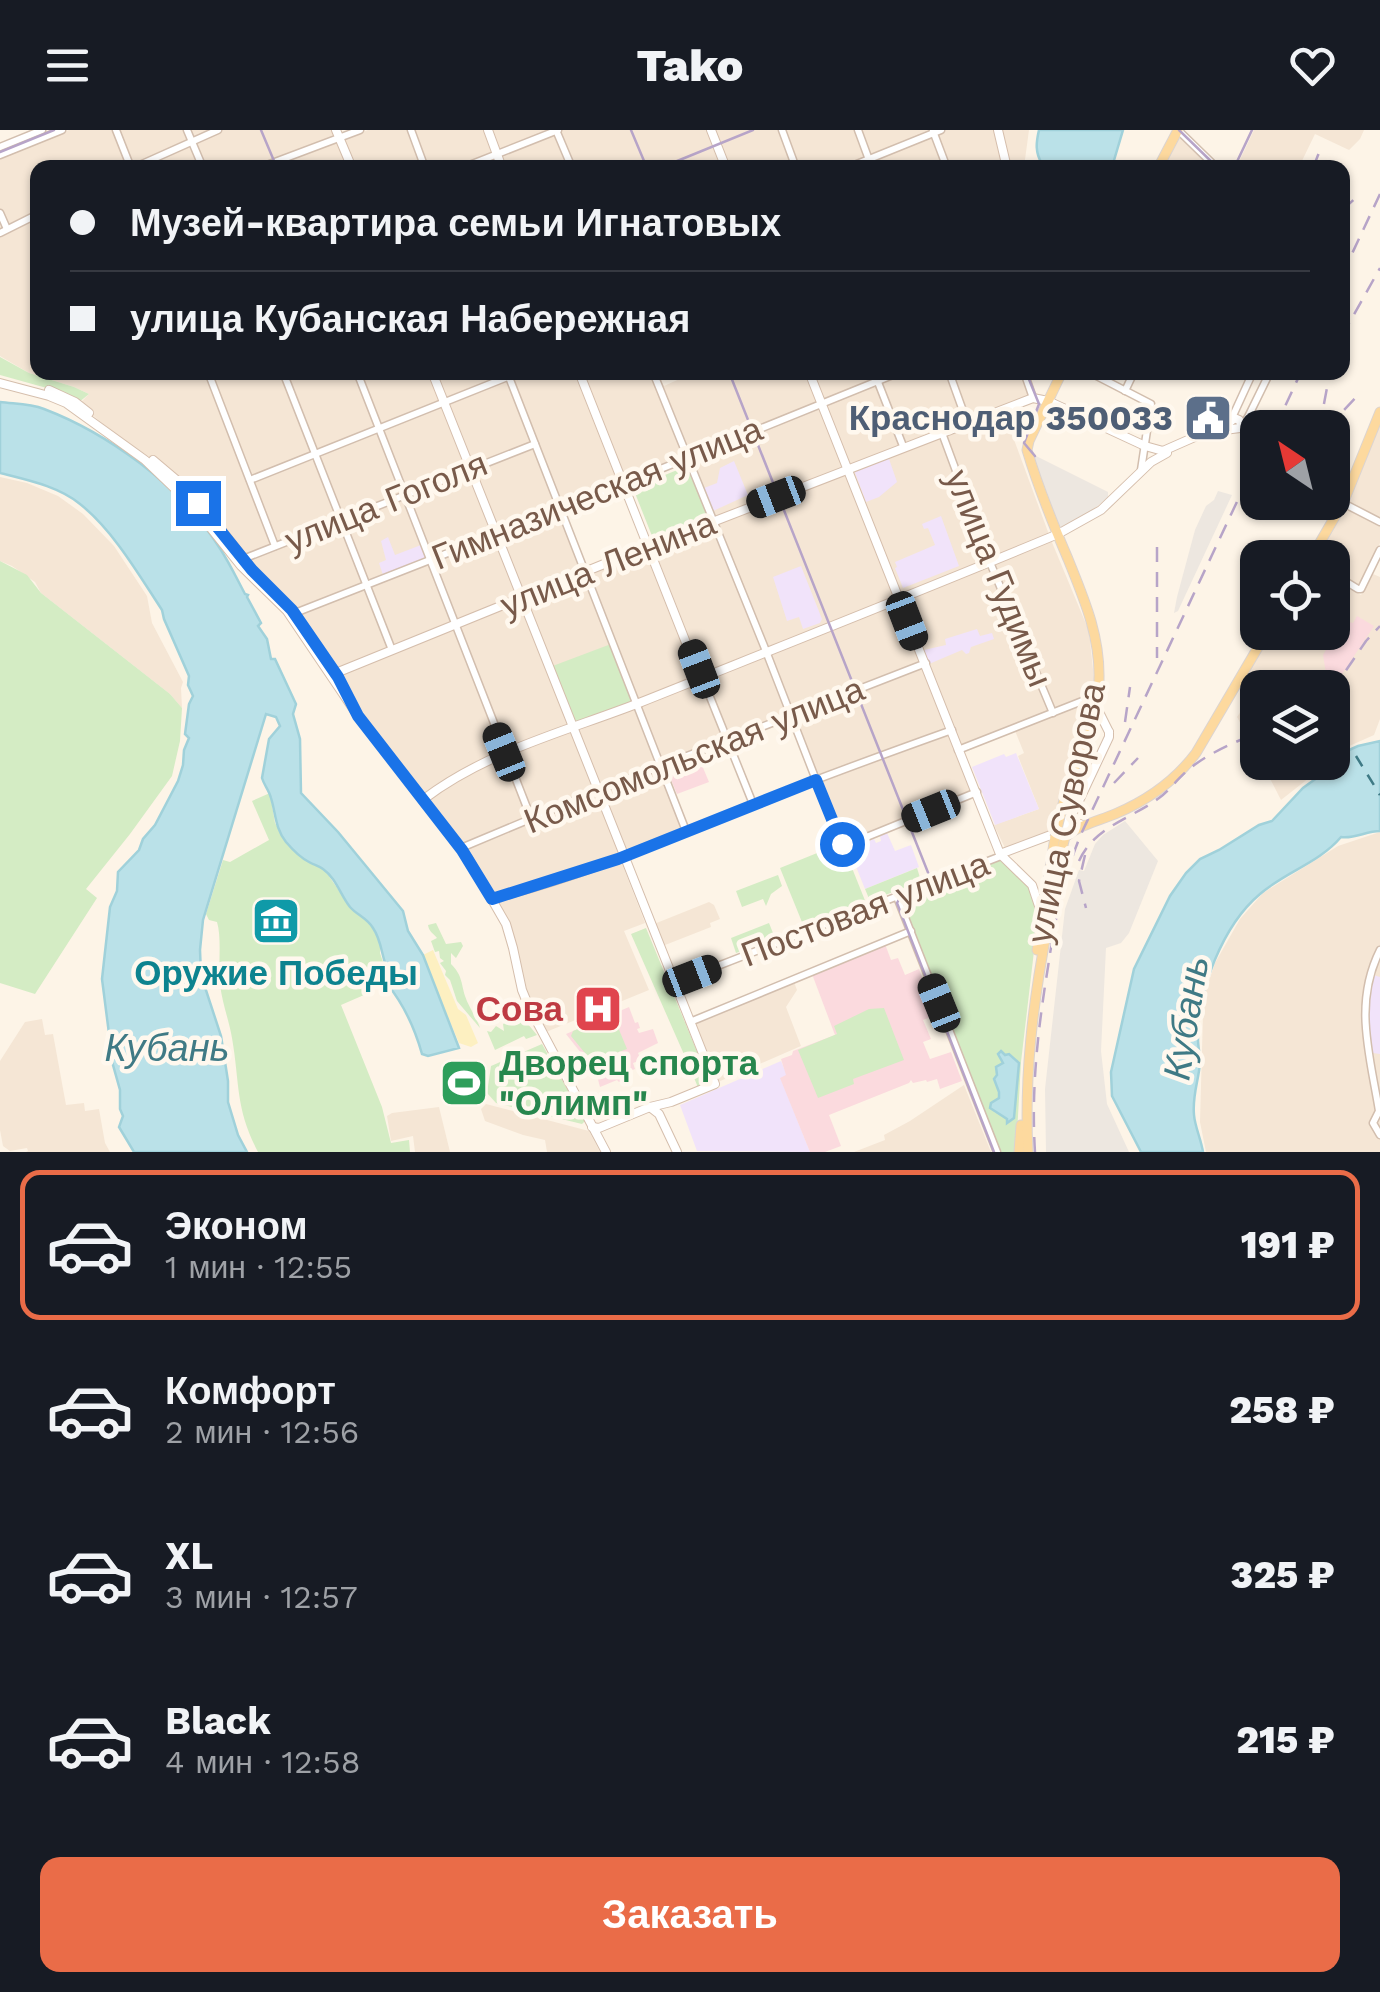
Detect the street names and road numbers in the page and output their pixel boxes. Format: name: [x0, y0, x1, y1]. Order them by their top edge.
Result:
street label: Гимназическая улица: [426, 407, 769, 578]
street label: улица Гоголя: [279, 442, 493, 562]
street label: улица Гудимы: [936, 463, 1062, 693]
street label: улица Ленина: [494, 502, 722, 626]
street label: Комсомольская улица: [518, 667, 871, 842]
street label: улица Суворова: [1018, 678, 1114, 947]
street label: Постовая улица: [735, 842, 995, 976]

